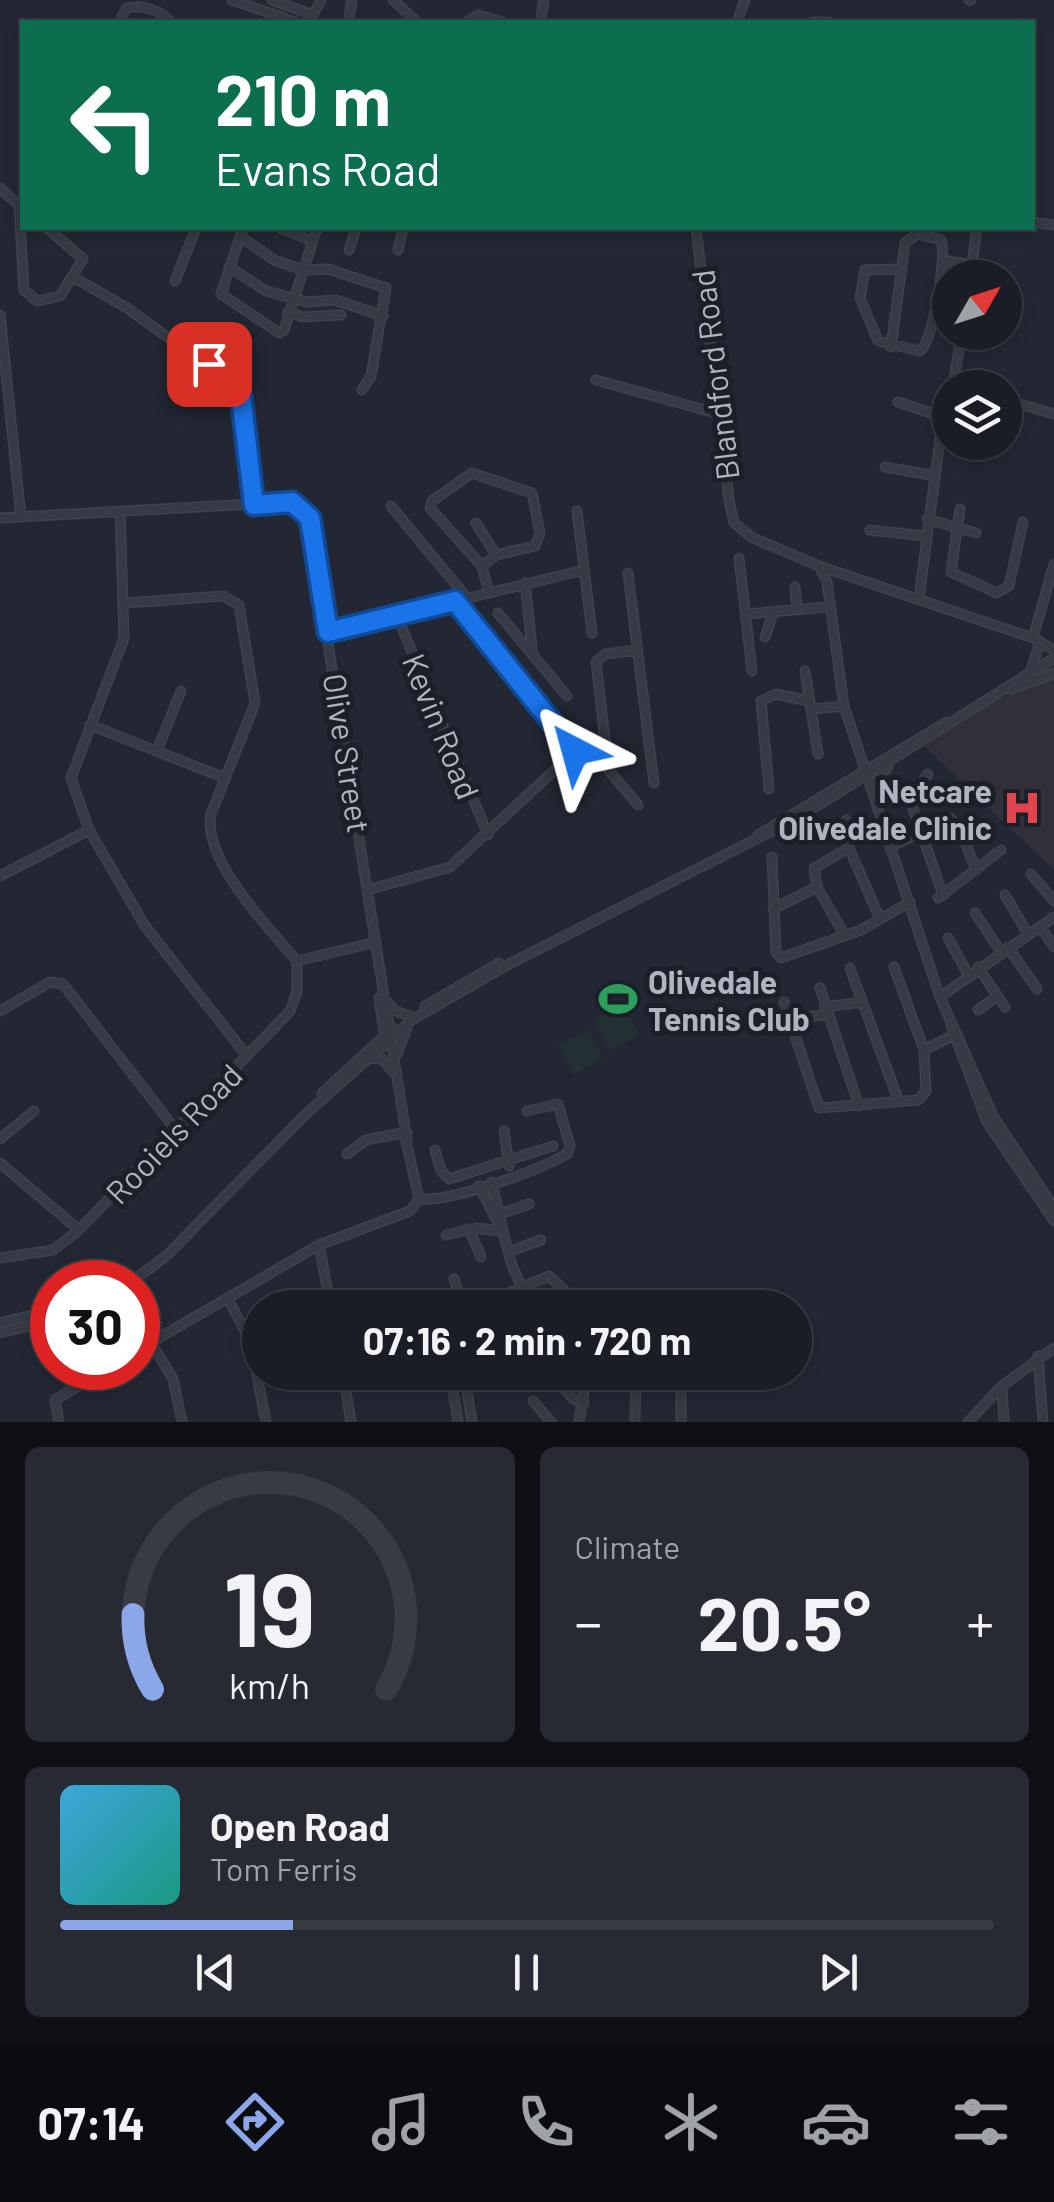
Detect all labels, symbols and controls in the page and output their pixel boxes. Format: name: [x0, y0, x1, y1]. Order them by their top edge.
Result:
text: 210 m: [215, 56, 391, 140]
icon: left: [50, 60, 180, 190]
text: Evans Road: [215, 141, 441, 195]
north arrow: [932, 260, 1022, 350]
map controls: [932, 260, 1022, 460]
street label: Blandford Road: [682, 268, 746, 482]
pin: [167, 322, 252, 407]
icon: arrive: [182, 337, 237, 392]
button: layers: [932, 370, 1022, 460]
street label: Kevin Road: [396, 648, 488, 804]
street label: Olive Street: [317, 671, 379, 835]
position arrow: [523, 699, 627, 803]
place label: Netcare Olivedale Clinic: [778, 771, 992, 846]
hospital icon: Netcare Olivedale Clinic: [1001, 787, 1043, 829]
place label: Olivedale Tennis Club: [648, 962, 810, 1037]
sports icon: Olivedale Tennis Club: [597, 978, 639, 1020]
street label: Rooiels Road: [97, 1055, 249, 1211]
speed limit sign: 30: [30, 1260, 160, 1390]
text: 07:16 · 2 min · 720 m: [363, 1317, 691, 1363]
text: Climate: [575, 1527, 680, 1565]
text: 19: [224, 1543, 316, 1668]
text: 20.5°: [697, 1576, 871, 1666]
text: −: [575, 1588, 602, 1654]
text: +: [966, 1588, 994, 1654]
text: km/h: [229, 1663, 310, 1706]
text: Open Road: [210, 1803, 390, 1849]
text: Tom Ferris: [210, 1849, 357, 1887]
icon: previous: [188, 1945, 243, 2000]
icon: pause: [499, 1945, 554, 2000]
icon: next: [811, 1945, 866, 2000]
icon: directions: [220, 2087, 290, 2157]
icon: music: [366, 2087, 436, 2157]
icon: phone: [511, 2087, 581, 2157]
icon: climate: [656, 2087, 726, 2157]
icon: car: [801, 2087, 871, 2157]
icon: filters: [946, 2087, 1016, 2157]
text: 07:14: [38, 2095, 145, 2149]

